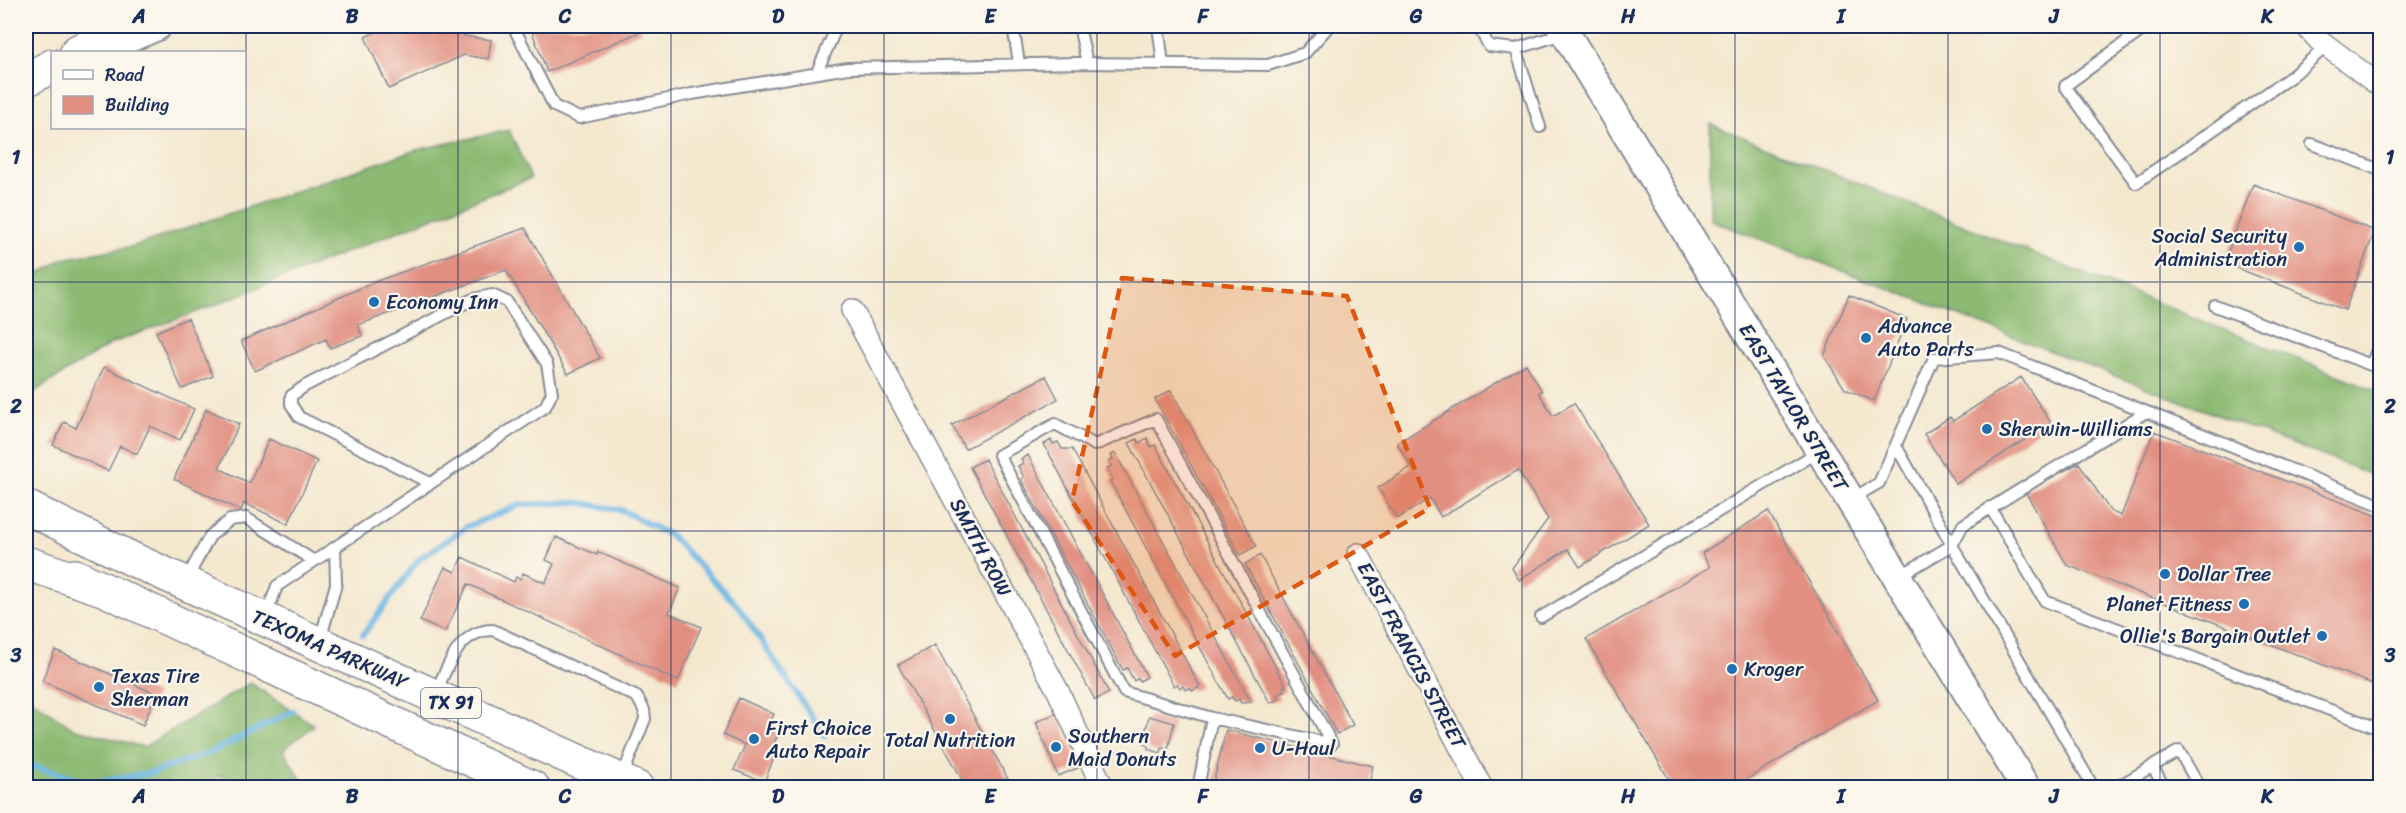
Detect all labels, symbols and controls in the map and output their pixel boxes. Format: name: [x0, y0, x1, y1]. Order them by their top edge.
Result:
text: A: [131, 0, 146, 34]
text: B: [346, 0, 359, 34]
text: C: [558, 0, 572, 34]
text: D: [772, 0, 785, 34]
text: E: [984, 0, 997, 34]
text: F: [1197, 0, 1210, 34]
text: G: [1409, 0, 1423, 34]
text: H: [1620, 0, 1636, 34]
text: I: [1836, 0, 1847, 34]
text: J: [2048, 0, 2060, 34]
text: K: [2260, 0, 2275, 34]
legend: [51, 51, 246, 129]
text: Road: [105, 59, 145, 91]
text: Building: [105, 89, 169, 121]
text: 1: [12, 140, 21, 175]
text: 1: [2386, 140, 2395, 175]
place label: Social Security Administration: [2152, 219, 2288, 277]
marker: Social Security Administration: [2292, 240, 2306, 254]
place label: Economy Inn: [386, 285, 499, 320]
marker: Economy Inn: [367, 295, 381, 309]
place label: Advance Auto Parts: [1877, 309, 1974, 367]
street label: EAST TAYLOR STREET: [1729, 316, 1859, 500]
marker: Advance Auto Parts: [1859, 331, 1873, 345]
text: 2: [9, 389, 22, 424]
text: 2: [2383, 389, 2396, 424]
place label: Sherwin-Williams: [1999, 412, 2153, 447]
marker: Sherwin-Williams: [1980, 422, 1994, 436]
street label: SMITH ROW: [940, 491, 1021, 603]
street label: EAST FRANCIS STREET: [1347, 555, 1476, 756]
place label: Dollar Tree: [2177, 557, 2271, 592]
marker: Dollar Tree: [2158, 567, 2172, 581]
place label: Planet Fitness: [2106, 587, 2233, 622]
marker: Planet Fitness: [2237, 597, 2251, 611]
street label: TEXOMA PARKWAY: [246, 599, 415, 700]
place label: Ollie's Bargain Outlet: [2120, 619, 2311, 654]
marker: Ollie's Bargain Outlet: [2315, 629, 2329, 643]
text: 3: [10, 638, 22, 673]
text: 3: [2384, 638, 2396, 673]
place label: Kroger: [1744, 652, 1804, 687]
place label: Texas Tire Sherman: [111, 659, 200, 717]
marker: Kroger: [1725, 662, 1739, 676]
marker: Texas Tire Sherman: [92, 680, 106, 694]
road number: TX 91: [421, 688, 481, 718]
place label: First Choice Auto Repair: [765, 711, 872, 769]
marker: Total Nutrition: [943, 712, 957, 726]
place label: Southern Maid Donuts: [1068, 719, 1177, 777]
place label: Total Nutrition: [885, 723, 1016, 758]
place label: U-Haul: [1272, 731, 1336, 766]
marker: First Choice Auto Repair: [747, 732, 761, 746]
marker: Southern Maid Donuts: [1049, 740, 1063, 754]
marker: U-Haul: [1253, 741, 1267, 755]
text: A: [131, 779, 146, 813]
text: B: [346, 779, 359, 813]
text: C: [558, 779, 572, 813]
text: D: [772, 779, 785, 813]
text: E: [984, 779, 997, 813]
text: F: [1197, 779, 1210, 813]
text: G: [1409, 779, 1423, 813]
text: H: [1620, 779, 1636, 813]
text: I: [1836, 779, 1847, 813]
text: J: [2048, 779, 2060, 813]
text: K: [2260, 779, 2275, 813]

